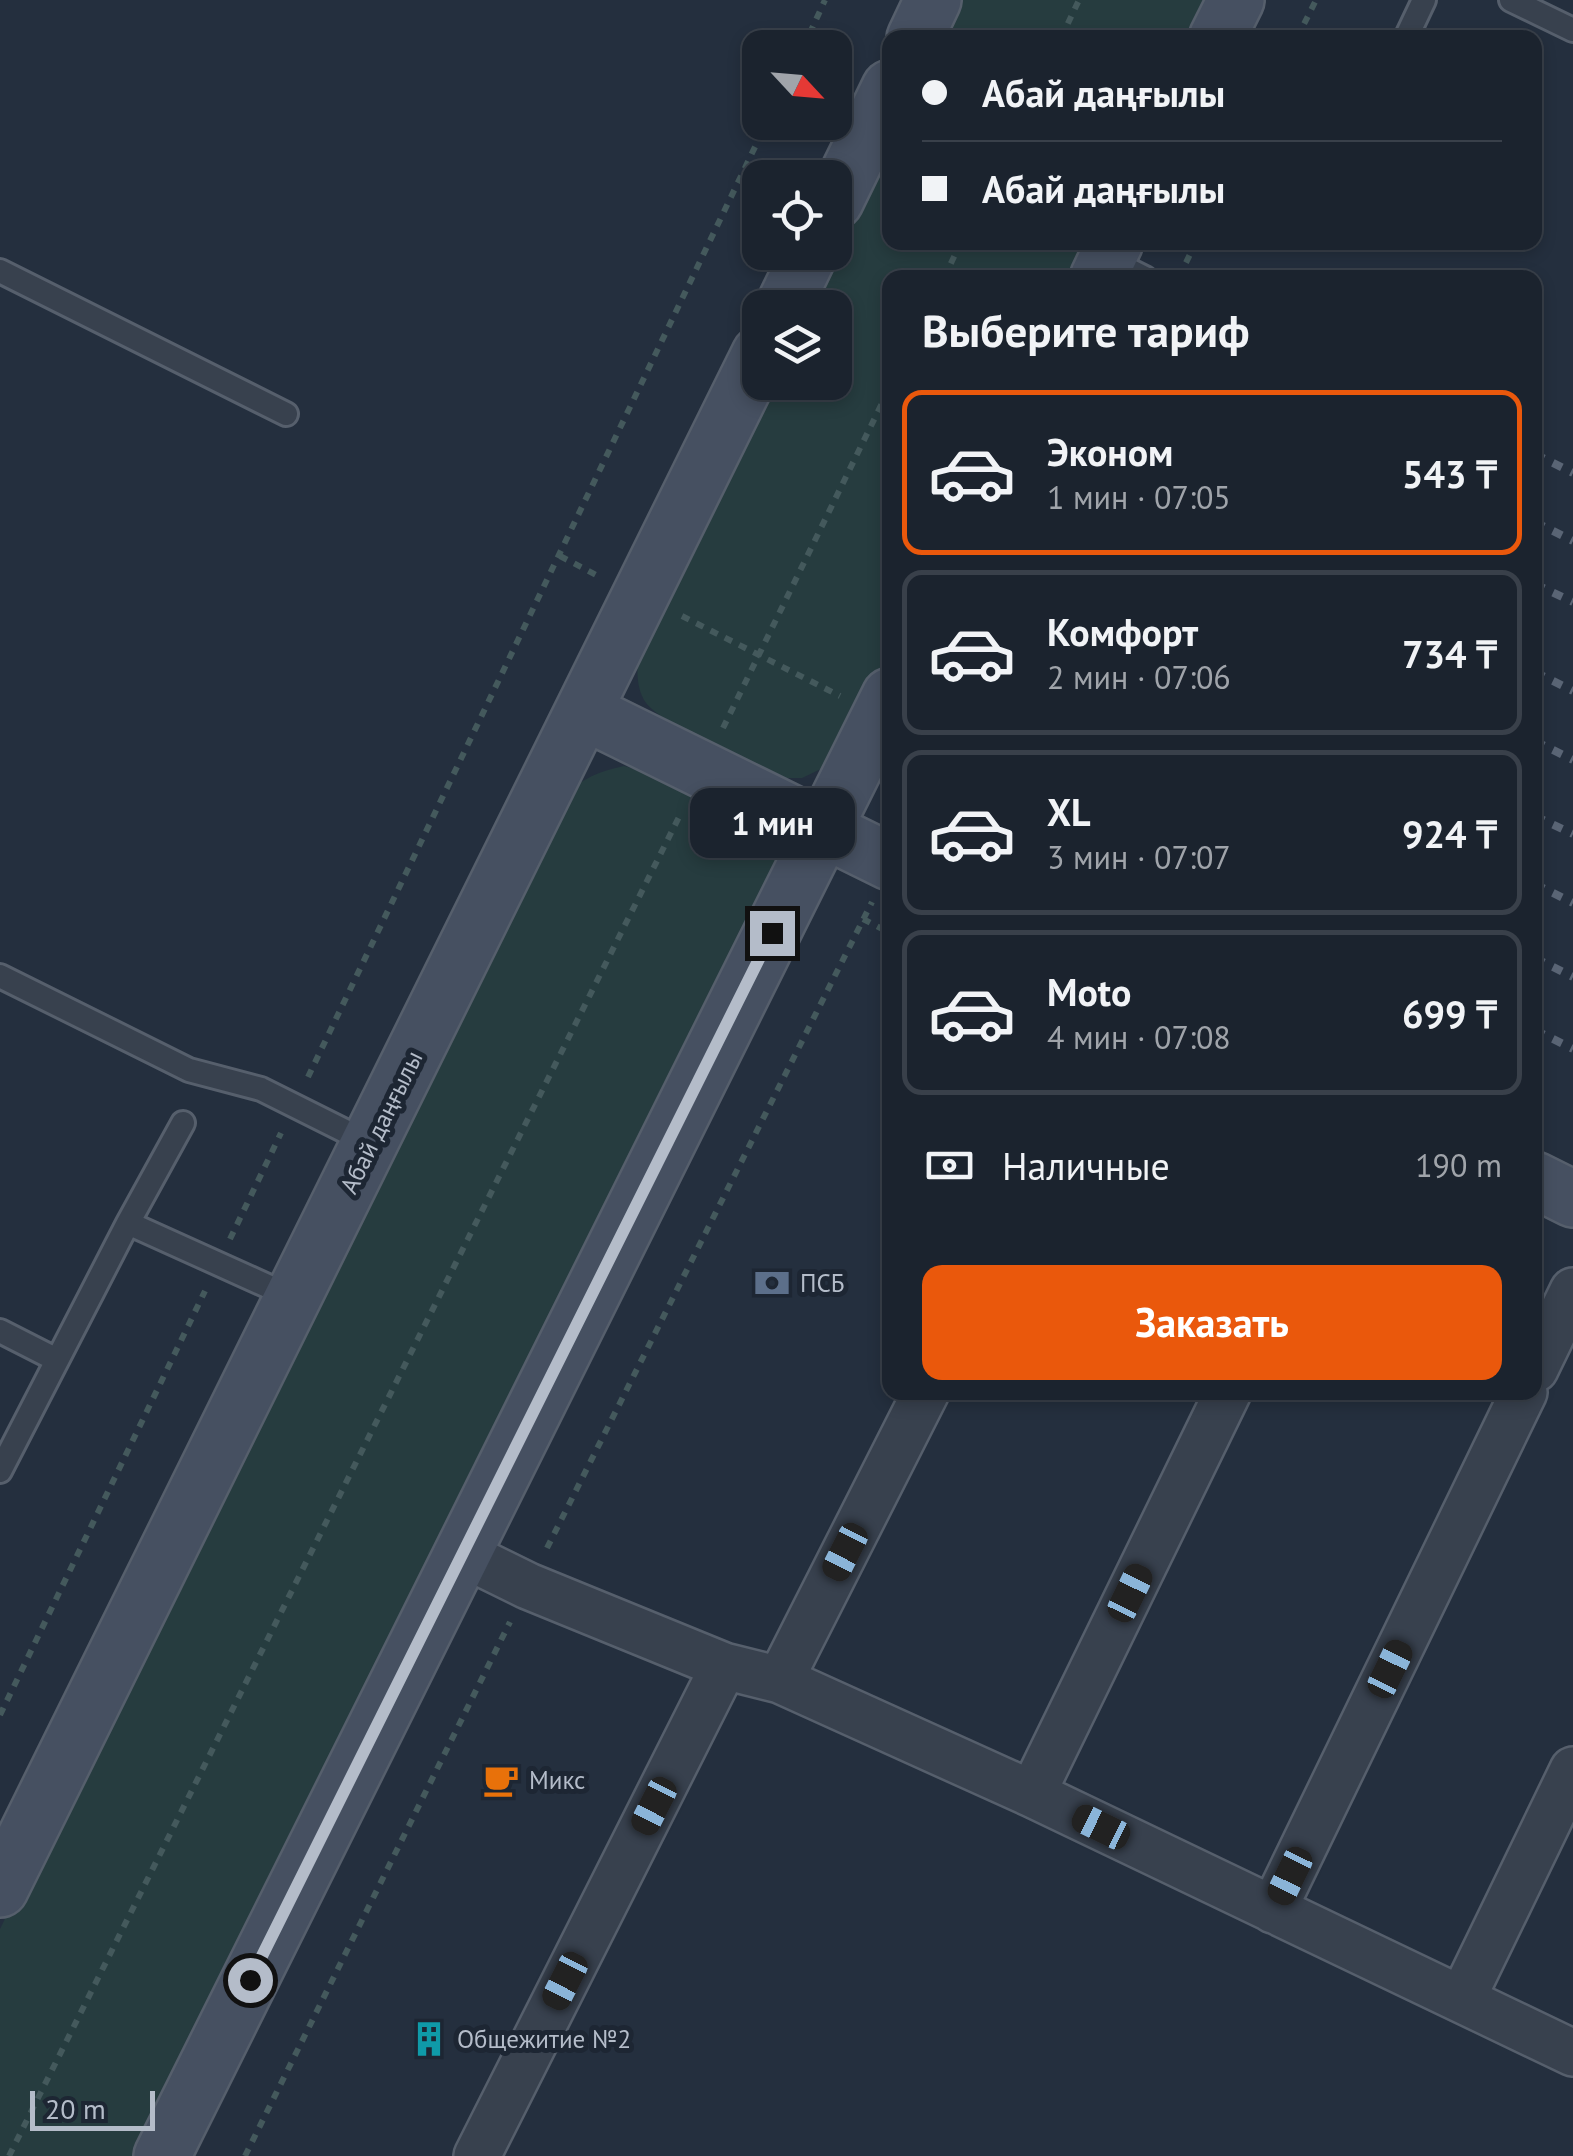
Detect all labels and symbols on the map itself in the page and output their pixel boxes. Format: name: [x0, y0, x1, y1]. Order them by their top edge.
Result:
north arrow: [742, 30, 852, 140]
callout: 1 мин: [690, 788, 854, 858]
route end: [750, 911, 795, 956]
street label: Абай даңғылы: [333, 1045, 429, 1199]
bank icon: ПСБ: [753, 1264, 791, 1302]
place label: ПСБ: [800, 1267, 845, 1299]
car: [818, 1518, 872, 1586]
car: [1103, 1559, 1157, 1627]
car: [1363, 1635, 1417, 1703]
cafe icon: Микс: [482, 1761, 520, 1799]
place label: Микс: [529, 1764, 585, 1796]
car: [627, 1772, 681, 1840]
car: [1067, 1800, 1135, 1854]
car: [1263, 1842, 1317, 1910]
car: [538, 1947, 592, 2015]
route start: [228, 1958, 273, 2003]
building icon: Общежитие №2: [410, 2020, 448, 2058]
place label: Общежитие №2: [457, 2023, 631, 2055]
scale bar: [30, 2086, 155, 2130]

